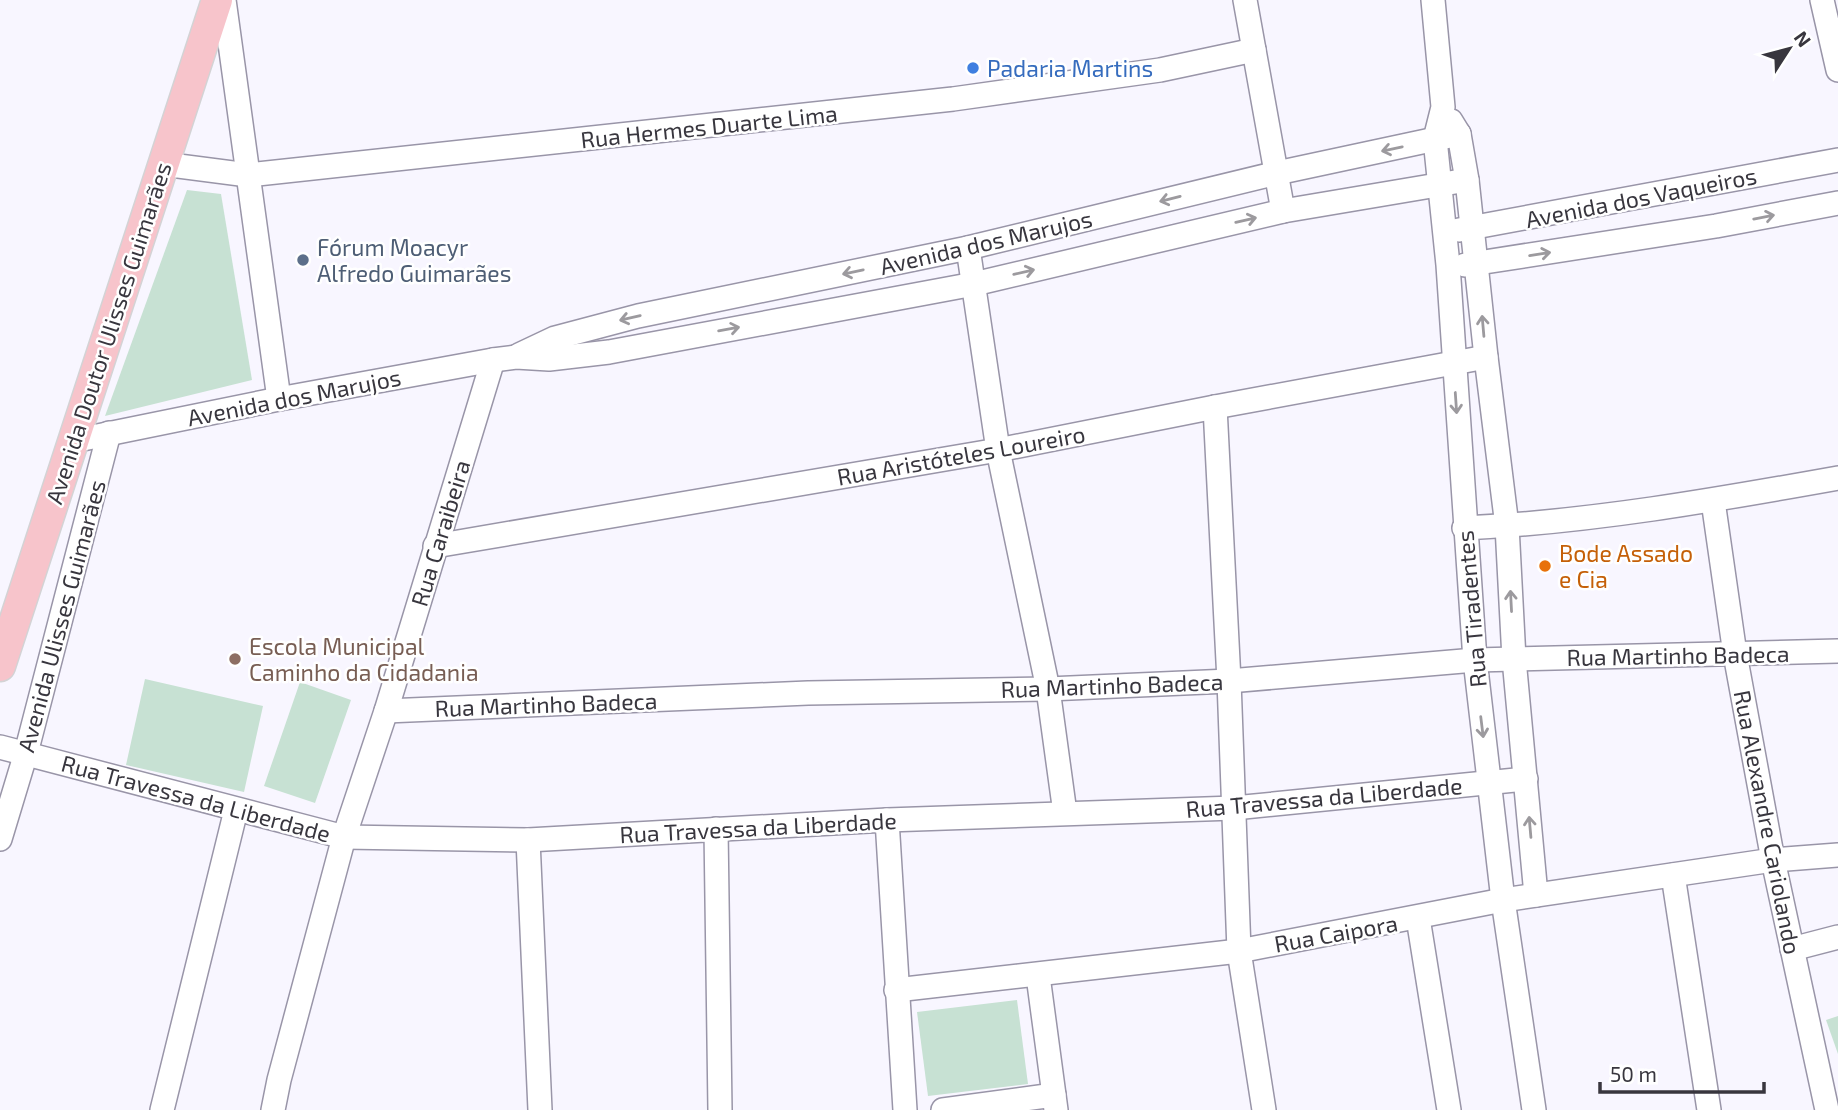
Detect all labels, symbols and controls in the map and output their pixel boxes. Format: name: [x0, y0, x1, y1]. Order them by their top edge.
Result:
north arrow: [1754, 14, 1824, 84]
text: N: [1790, 26, 1816, 51]
place label: Padaria Martins: [987, 54, 1153, 82]
marker: Padaria Martins: [965, 60, 981, 76]
street label: Rua Hermes Duarte Lima: [579, 99, 839, 153]
one-way arrow: [1381, 142, 1404, 156]
street label: Avenida Doutor Ulisses Guimarães: [39, 159, 177, 507]
street label: Avenida dos Vaqueiros: [1523, 161, 1759, 233]
one-way arrow: [1160, 193, 1182, 206]
street label: Avenida dos Marujos: [877, 204, 1095, 280]
one-way arrow: [1752, 209, 1775, 223]
one-way arrow: [1234, 213, 1257, 226]
place label: Fórum Moacyr Alfredo Guimarães: [317, 233, 511, 287]
one-way arrow: [1528, 247, 1551, 260]
marker: Fórum Moacyr Alfredo Guimarães: [295, 252, 311, 268]
one-way arrow: [842, 265, 865, 279]
one-way arrow: [1012, 265, 1035, 278]
one-way arrow: [620, 312, 642, 325]
one-way arrow: [1476, 315, 1489, 337]
one-way arrow: [717, 322, 740, 335]
street label: Avenida dos Marujos: [185, 363, 403, 431]
one-way arrow: [1449, 391, 1462, 414]
street label: Rua Aristóteles Loureiro: [835, 419, 1087, 491]
street label: Rua Caraibeira: [404, 457, 476, 609]
street label: Avenida Ulisses Guimarães: [11, 477, 111, 755]
street label: Rua Tiradentes: [1450, 529, 1492, 689]
place label: Bode Assado e Cia: [1559, 539, 1693, 593]
marker: Bode Assado e Cia: [1537, 558, 1553, 574]
one-way arrow: [1505, 589, 1518, 612]
place label: Escola Municipal Caminho da Cidadania: [249, 632, 479, 686]
street label: Rua Martinho Badeca: [1566, 639, 1790, 671]
marker: Escola Municipal Caminho da Cidadania: [227, 651, 243, 667]
street label: Rua Martinho Badeca: [1000, 667, 1224, 703]
street label: Rua Martinho Badeca: [434, 686, 658, 722]
street label: Rua Alexandre Cariolando: [1729, 688, 1807, 956]
one-way arrow: [1476, 715, 1489, 738]
street label: Rua Travessa da Liberdade: [58, 749, 334, 847]
street label: Rua Travessa da Liberdade: [1185, 771, 1463, 823]
street label: Rua Travessa da Liberdade: [619, 806, 897, 848]
one-way arrow: [1523, 816, 1536, 839]
street label: Rua Caipora: [1272, 908, 1400, 958]
scale bar: [1600, 1050, 1764, 1094]
text: 50 m: [1610, 1061, 1657, 1086]

